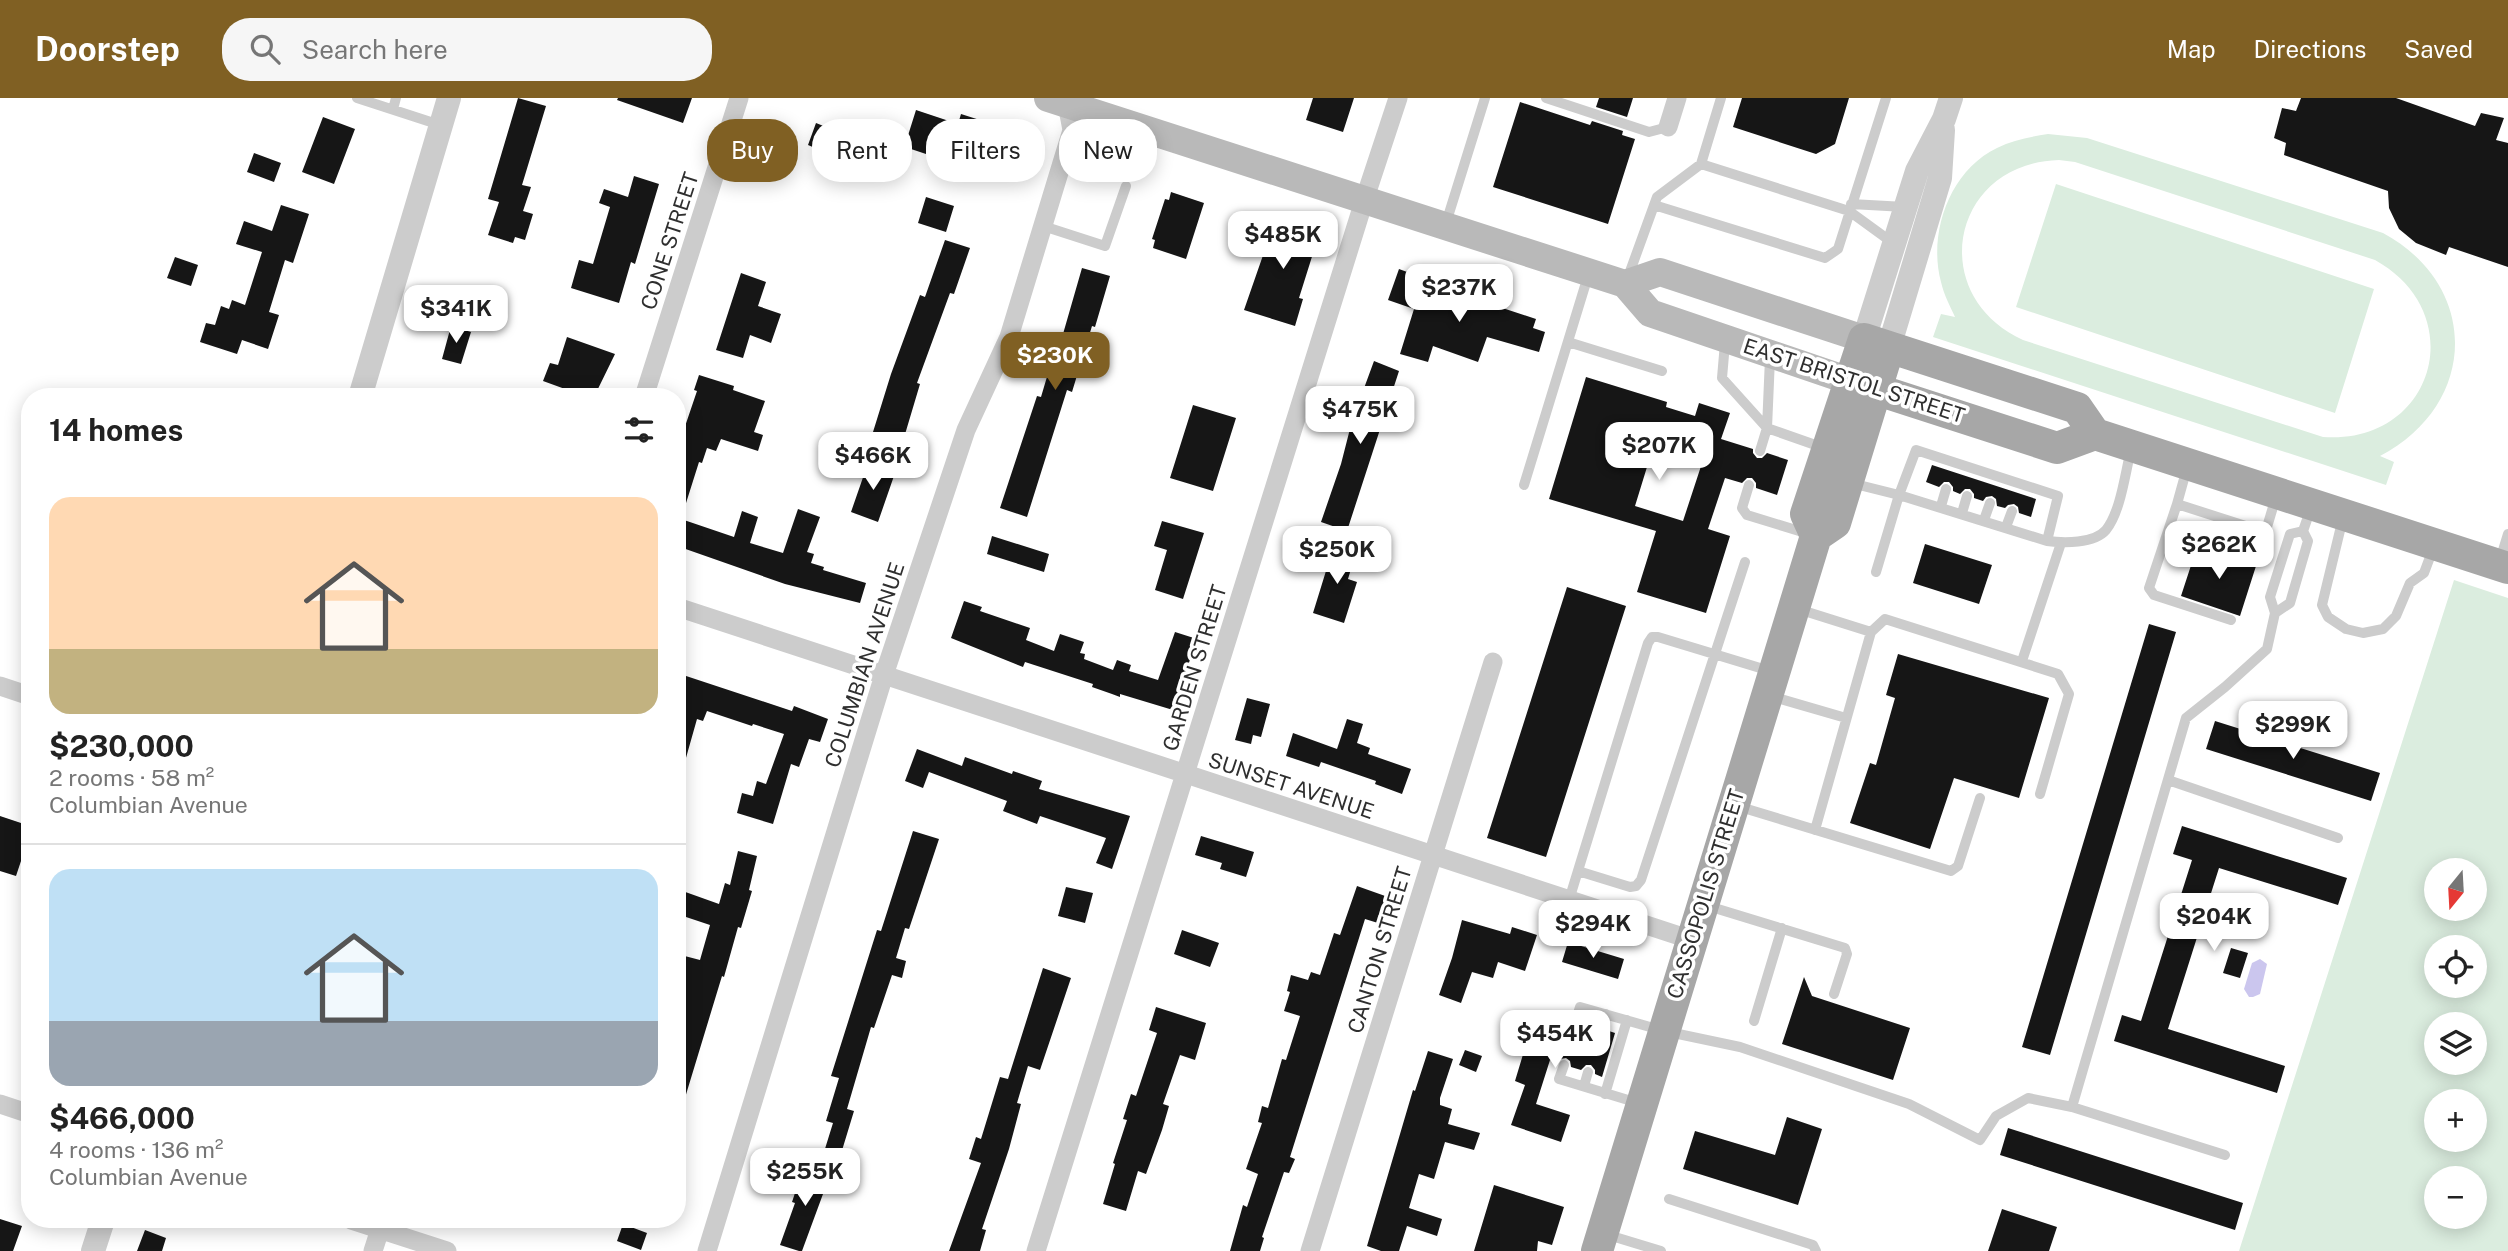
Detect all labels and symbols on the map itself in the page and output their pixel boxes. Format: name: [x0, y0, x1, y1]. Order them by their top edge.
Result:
street label: CONE STREET: [636, 169, 704, 313]
pin: $485K: [1234, 212, 1332, 271]
pin: $237K: [1410, 264, 1508, 324]
pin: $341K: [407, 286, 505, 345]
pin: $230K: [1006, 332, 1104, 392]
street label: EAST BRISTOL STREET: [1740, 333, 1968, 428]
pin: $475K: [1311, 386, 1409, 446]
pin: $207K: [1610, 422, 1708, 482]
pin: $466K: [824, 432, 922, 492]
pin: $262K: [2170, 522, 2268, 581]
pin: $250K: [1288, 526, 1386, 586]
street label: COLUMBIAN AVENUE: [820, 559, 909, 771]
street label: GARDEN STREET: [1157, 582, 1232, 754]
pin: $299K: [2244, 702, 2342, 761]
street label: SUNSET AVENUE: [1205, 747, 1377, 824]
street label: CASSOPOLIS STREET: [1662, 786, 1749, 1002]
north arrow: [2424, 858, 2487, 920]
street label: CANTON STREET: [1342, 863, 1417, 1036]
pin: $204K: [2165, 894, 2263, 953]
pin: $294K: [1544, 900, 1642, 960]
pin: $454K: [1506, 1010, 1604, 1070]
pin: $255K: [756, 1148, 854, 1208]

